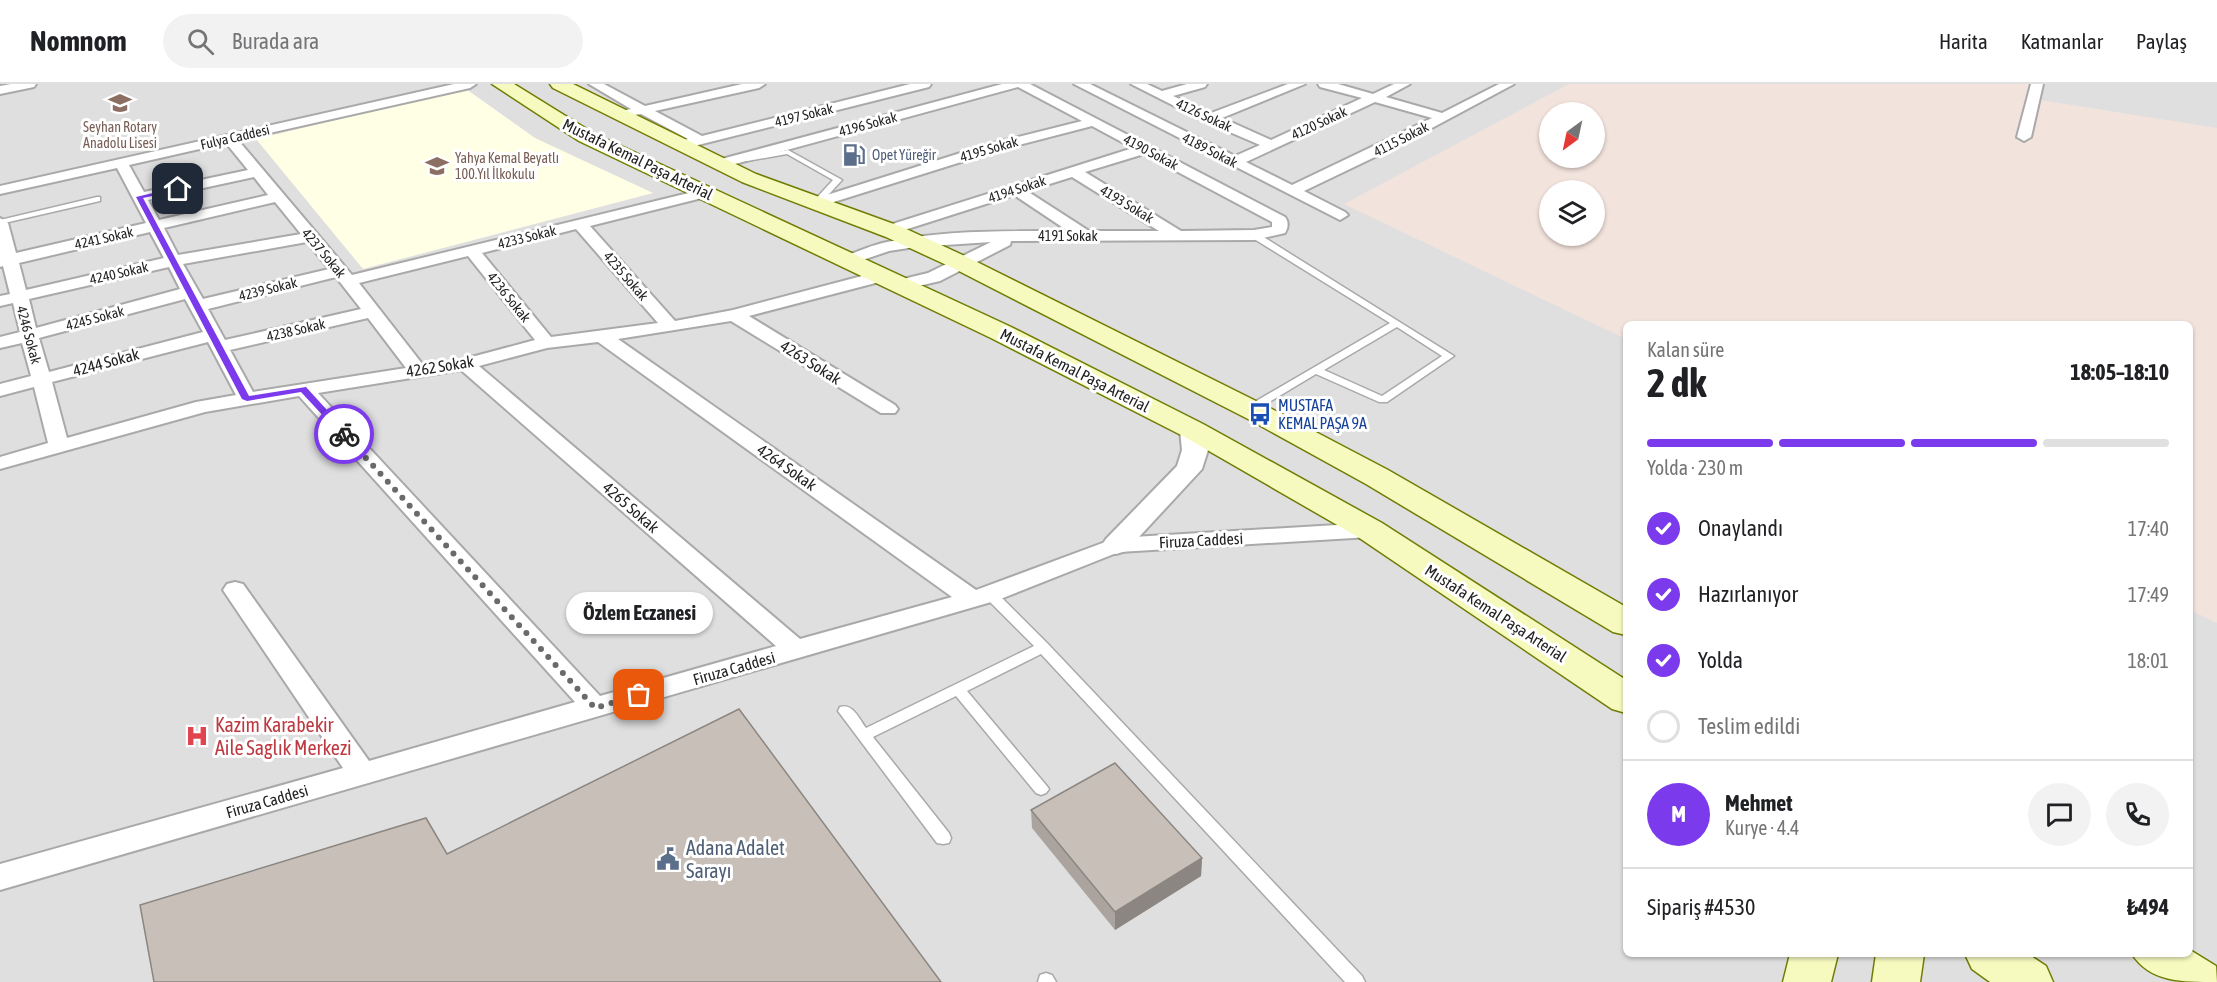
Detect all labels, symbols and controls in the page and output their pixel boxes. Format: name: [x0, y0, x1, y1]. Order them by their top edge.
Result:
search box: [163, 14, 583, 68]
text: Nomnom: [30, 25, 127, 57]
icon: search: [184, 25, 217, 58]
text: Burada ara: [232, 28, 319, 54]
text: Harita: [1939, 29, 1988, 53]
text: Katmanlar: [2021, 29, 2103, 53]
text: Paylaş: [2136, 29, 2187, 53]
school or university icon: Seyhan Rotary Anadolu Lisesi: [107, 90, 133, 116]
street label: 4126 Sokak: [1174, 95, 1234, 135]
street label: 4197 Sokak: [773, 100, 835, 130]
north arrow: [1539, 102, 1605, 168]
map controls: [1539, 102, 1605, 246]
street label: 4120 Sokak: [1289, 103, 1349, 143]
street label: 4196 Sokak: [837, 109, 899, 139]
street label: Mustafa Kemal Paşa Arterial: [560, 115, 717, 204]
street label: 4115 Sokak: [1371, 118, 1431, 160]
place label: Seyhan Rotary Anadolu Lisesi: [83, 119, 157, 151]
street label: Fulya Caddesi: [199, 121, 271, 153]
street label: 4189 Sokak: [1180, 129, 1240, 171]
street label: 4190 Sokak: [1121, 131, 1181, 173]
street label: 4195 Sokak: [958, 133, 1020, 165]
fuel station icon: Opet Yüreğir: [841, 142, 867, 168]
place label: Opet Yüreğir: [872, 147, 937, 163]
place label: Yahya Kemal Beyatlı 100.Yıl İlkokulu: [455, 150, 559, 182]
school or university icon: Yahya Kemal Beyatlı 100.Yıl İlkokulu: [424, 153, 450, 179]
pin: [152, 163, 203, 214]
icon: home: [161, 172, 194, 205]
street label: 4194 Sokak: [986, 172, 1048, 206]
button: layers: [1539, 180, 1605, 246]
street label: 4193 Sokak: [1097, 182, 1157, 226]
street label: 4233 Sokak: [496, 222, 558, 252]
street label: 4241 Sokak: [73, 224, 135, 252]
street label: 4237 Sokak: [299, 225, 349, 281]
street label: 4191 Sokak: [1038, 228, 1098, 244]
street label: 4235 Sokak: [600, 248, 652, 304]
street label: 4240 Sokak: [88, 259, 150, 287]
street label: 4236 Sokak: [484, 269, 534, 325]
street label: 4239 Sokak: [237, 274, 299, 304]
street label: 4245 Sokak: [64, 303, 126, 333]
street label: 4246 Sokak: [14, 304, 44, 366]
street label: 4238 Sokak: [265, 316, 327, 344]
street label: Mustafa Kemal Paşa Arterial: [997, 325, 1153, 417]
street label: 4263 Sokak: [777, 336, 845, 388]
text: Kalan süre: [1647, 338, 1724, 361]
street label: 4244 Sokak: [71, 345, 141, 379]
street label: 4262 Sokak: [405, 352, 475, 380]
text: 18:05–18:10: [2070, 359, 2169, 385]
text: 2 dk: [1647, 361, 1706, 405]
place label: MUSTAFA KEMAL PAŞA 9A: [1278, 396, 1367, 433]
bus stop icon: MUSTAFA KEMAL PAŞA 9A: [1247, 401, 1273, 427]
courier: [314, 404, 374, 464]
icon: bike: [328, 418, 361, 451]
street label: 4264 Sokak: [754, 440, 820, 494]
text: Yolda · 230 m: [1647, 456, 1743, 479]
street label: 4265 Sokak: [599, 478, 663, 536]
icon: check: [1647, 512, 1680, 545]
text: Onaylandı: [1698, 515, 1783, 541]
text: 17:40: [2128, 517, 2169, 540]
street label: Firuza Caddesi: [1158, 529, 1244, 551]
street label: Mustafa Kemal Paşa Arterial: [1421, 561, 1571, 667]
icon: check: [1647, 578, 1680, 611]
text: Hazırlanıyor: [1698, 581, 1798, 607]
text: 17:49: [2128, 583, 2169, 606]
callout: Özlem Eczanesi: [566, 593, 712, 635]
text: Özlem Eczanesi: [583, 601, 696, 624]
icon: check: [1647, 644, 1680, 677]
text: Yolda: [1698, 647, 1743, 673]
street label: Firuza Caddesi: [691, 648, 777, 688]
text: 18:01: [2127, 649, 2169, 672]
pin: [613, 669, 664, 720]
icon: bag: [622, 678, 655, 711]
place label: Kazim Karabekir Aile Saglık Merkezi: [215, 713, 352, 759]
text: Teslim edildi: [1698, 713, 1800, 739]
hospital icon: Kazim Karabekir Aile Saglık Merkezi: [184, 723, 210, 749]
street label: Firuza Caddesi: [224, 781, 310, 821]
button: chat: [2028, 783, 2091, 846]
button: phone: [2106, 783, 2169, 846]
text: Mehmet: [1725, 790, 1793, 816]
text: M: [1671, 801, 1686, 827]
text: Kurye · 4.4: [1725, 816, 1799, 839]
place label: Adana Adalet Sarayı: [686, 836, 785, 882]
public building icon: Adana Adalet Sarayı: [655, 846, 681, 872]
text: Sipariş #4530: [1647, 894, 1755, 920]
text: ₺494: [2127, 894, 2169, 920]

